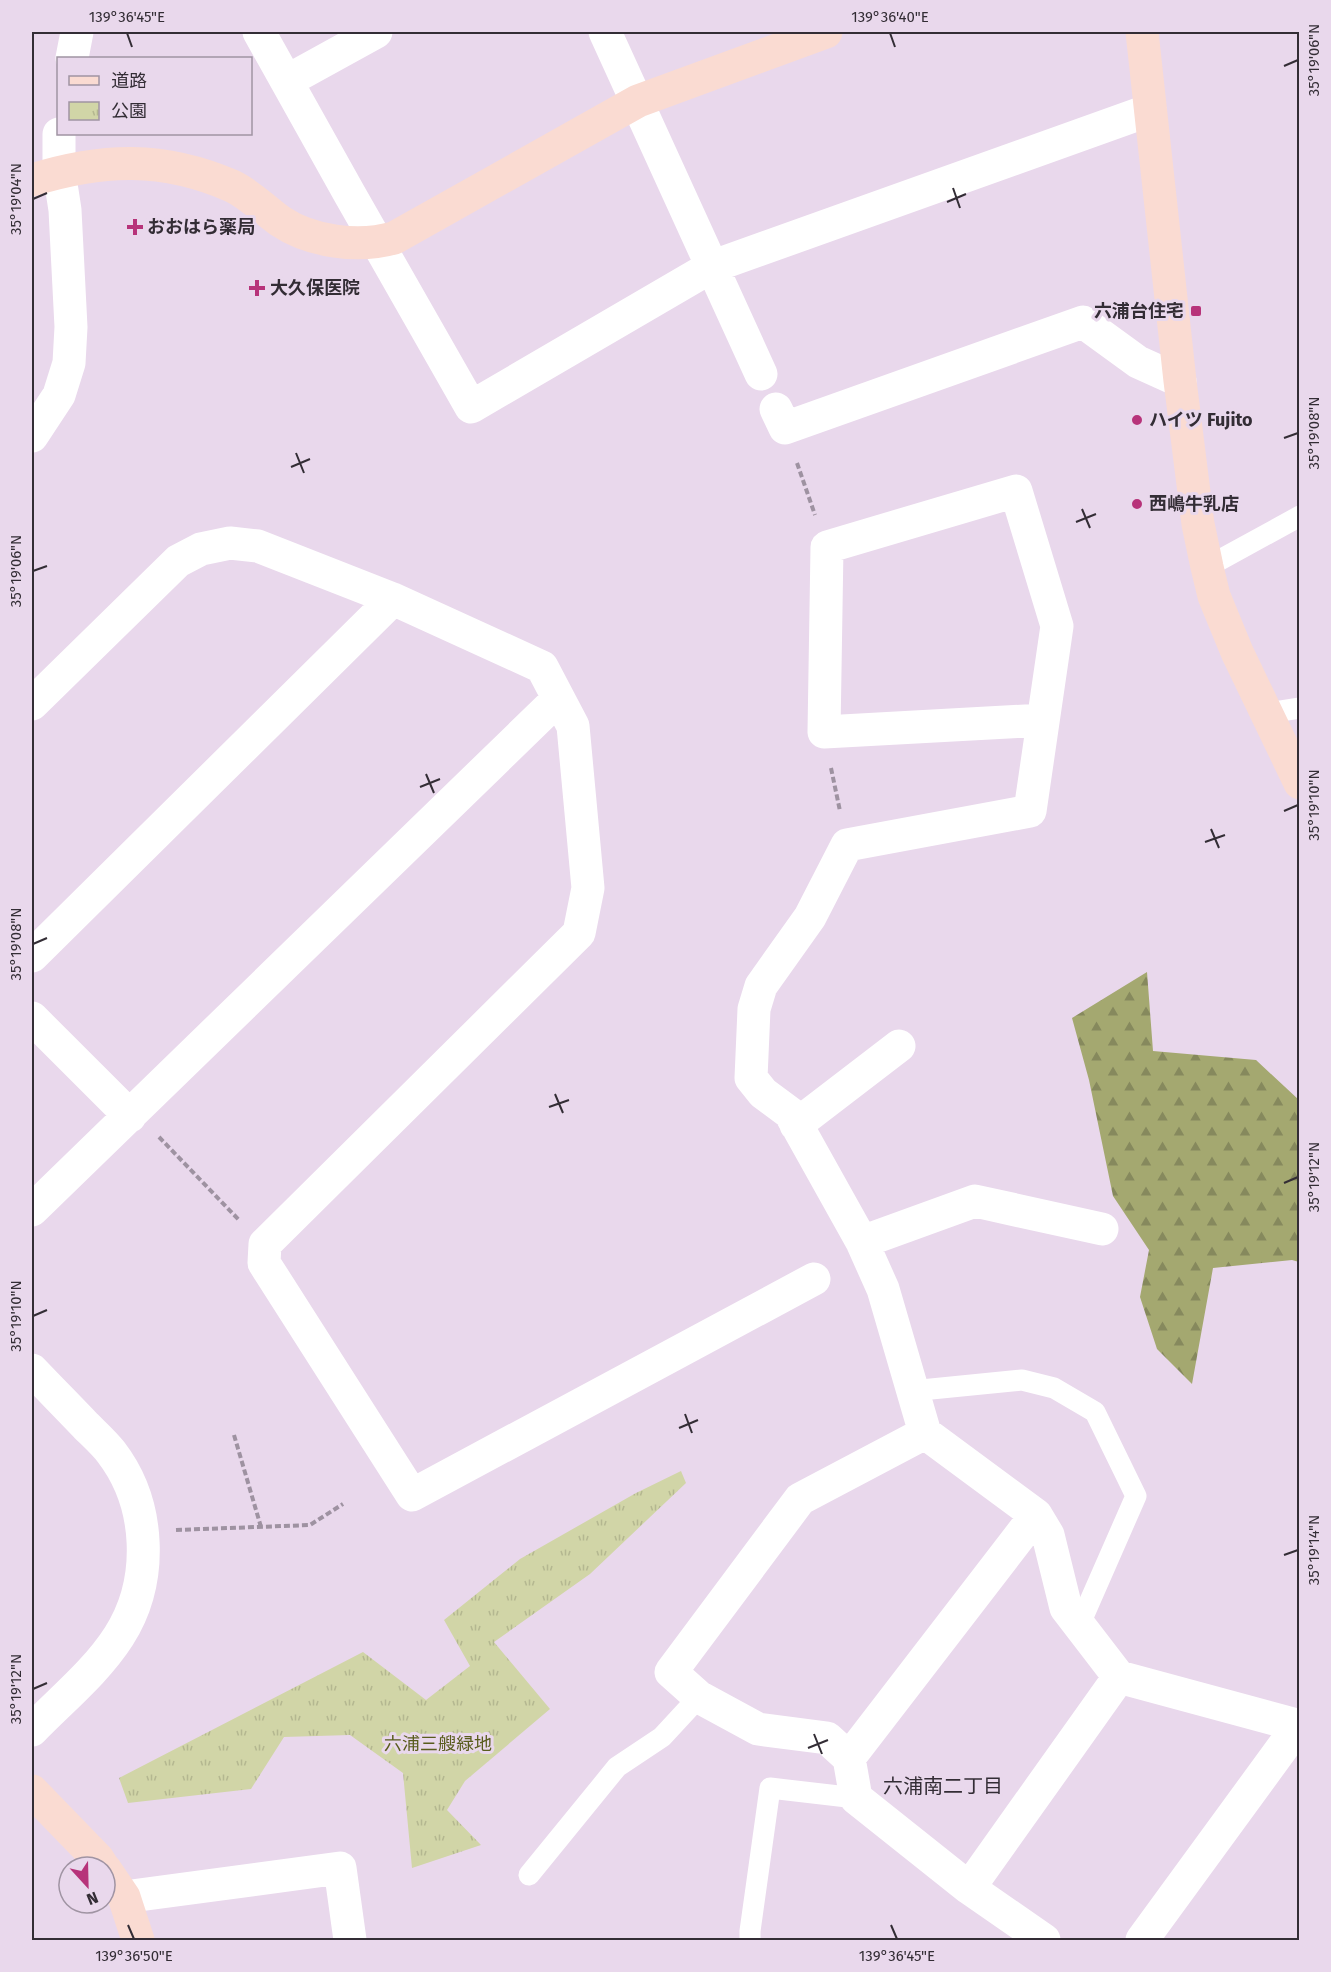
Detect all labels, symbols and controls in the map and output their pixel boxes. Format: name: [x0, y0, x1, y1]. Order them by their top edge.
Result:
text: 139°36'45"E: [89, 8, 165, 26]
text: 139°36'40"E: [851, 8, 929, 26]
text: 35°19'06"N: [1305, 24, 1323, 96]
legend: [57, 57, 252, 135]
text: 道路: [111, 70, 147, 92]
text: 公園: [111, 100, 147, 122]
text: 35°19'04"N: [7, 163, 25, 235]
place label: おおはら薬局: [147, 216, 255, 238]
marker: おおはら薬局: [128, 220, 142, 234]
place label: 大久保医院: [270, 277, 360, 299]
marker: 大久保医院: [248, 279, 266, 297]
place label: 六浦台住宅: [1094, 300, 1184, 322]
marker: 六浦台住宅: [1189, 304, 1203, 318]
text: 35°19'08"N: [1305, 397, 1323, 469]
place label: ハイツ Fujito: [1149, 409, 1253, 431]
marker: ハイツ Fujito: [1130, 413, 1144, 427]
place label: 西嶋牛乳店: [1149, 493, 1239, 515]
marker: 西嶋牛乳店: [1130, 497, 1144, 511]
text: 35°19'06"N: [7, 535, 25, 607]
text: 35°19'10"N: [1305, 769, 1323, 841]
text: 35°19'08"N: [7, 908, 25, 980]
text: 35°19'12"N: [1305, 1142, 1323, 1212]
text: 35°19'10"N: [7, 1280, 25, 1352]
text: 35°19'14"N: [1305, 1515, 1323, 1585]
text: 35°19'12"N: [7, 1654, 25, 1724]
park label: 六浦三艘緑地: [384, 1733, 492, 1755]
district label: 六浦南二丁目: [883, 1774, 1003, 1798]
north arrow: [57, 1855, 117, 1915]
text: N: [84, 1888, 101, 1909]
text: 139°36'50"E: [95, 1947, 173, 1965]
text: 139°36'45"E: [859, 1947, 935, 1965]

